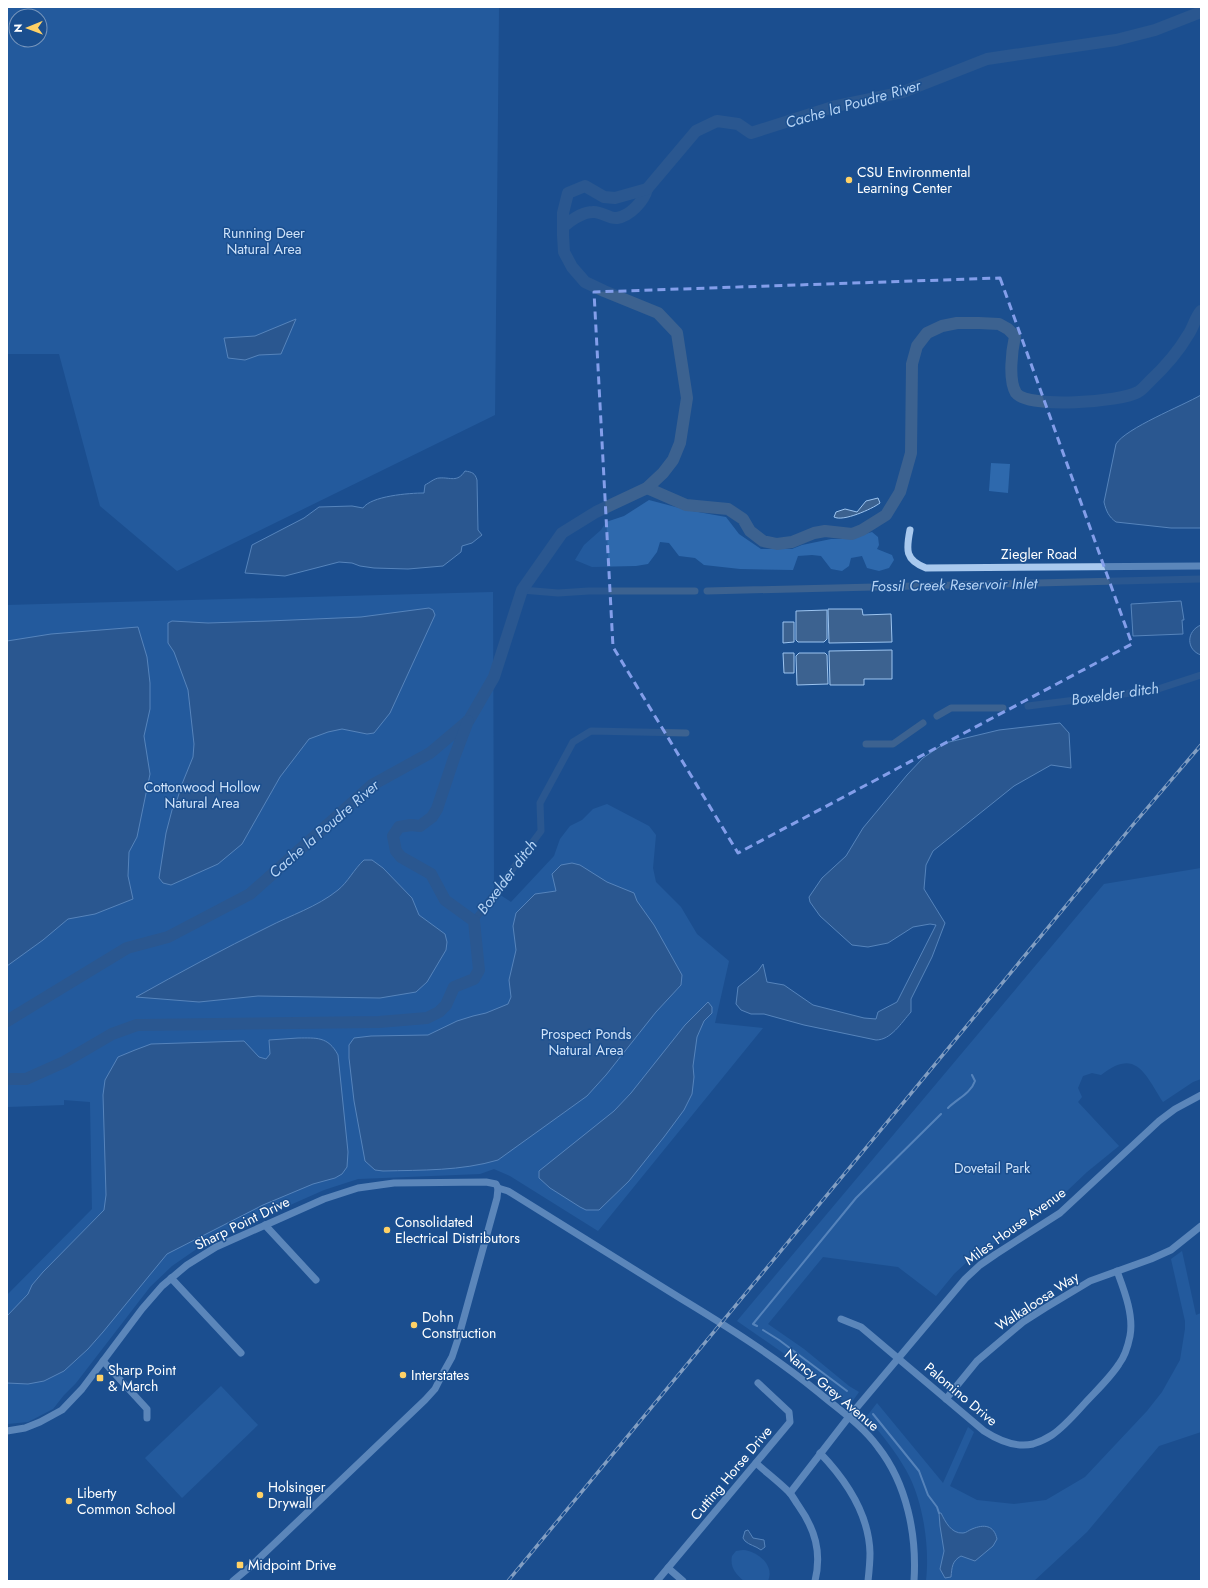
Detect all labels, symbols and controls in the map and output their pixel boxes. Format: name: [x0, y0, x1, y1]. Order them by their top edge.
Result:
north arrow: [8, 8, 48, 48]
text: N: [10, 24, 26, 33]
water label: Cache la Poudre River: [783, 74, 924, 134]
place label: CSU Environmental Learning Center: [857, 162, 970, 198]
marker: CSU Environmental Learning Center: [844, 175, 854, 185]
park label: Running Deer Natural Area: [223, 223, 305, 259]
street label: Ziegler Road: [1001, 544, 1077, 564]
water label: Fossil Creek Reservoir Inlet: [871, 573, 1039, 597]
water label: Boxelder ditch: [1070, 677, 1160, 711]
water label: Cache la Poudre River: [264, 774, 385, 883]
park label: Cottonwood Hollow Natural Area: [144, 777, 261, 813]
water label: Boxelder ditch: [472, 835, 542, 919]
park label: Prospect Ponds Natural Area: [541, 1024, 632, 1060]
park label: Dovetail Park: [954, 1158, 1031, 1178]
street label: Miles House Avenue: [960, 1182, 1070, 1270]
street label: Sharp Point Drive: [191, 1191, 293, 1255]
place label: Consolidated Electrical Distributors: [395, 1212, 520, 1248]
marker: Consolidated Electrical Distributors: [382, 1225, 392, 1235]
street label: Walkaloosa Way: [991, 1266, 1083, 1335]
place label: Dohn Construction: [422, 1307, 496, 1343]
marker: Dohn Construction: [409, 1320, 419, 1330]
street label: Nancy Grey Avenue: [780, 1344, 884, 1436]
street label: Palomino Drive: [920, 1357, 1002, 1431]
place label: Sharp Point & March: [108, 1360, 177, 1396]
place label: Interstates: [411, 1365, 469, 1385]
marker: Interstates: [398, 1370, 408, 1380]
marker: Sharp Point & March: [95, 1373, 105, 1383]
street label: Cutting Horse Drive: [686, 1422, 776, 1524]
place label: Holsinger Drywall: [268, 1477, 326, 1513]
place label: Liberty Common School: [77, 1483, 176, 1519]
marker: Holsinger Drywall: [255, 1490, 265, 1500]
marker: Liberty Common School: [64, 1496, 74, 1506]
place label: Midpoint Drive: [248, 1555, 336, 1575]
marker: Midpoint Drive: [235, 1560, 245, 1570]

